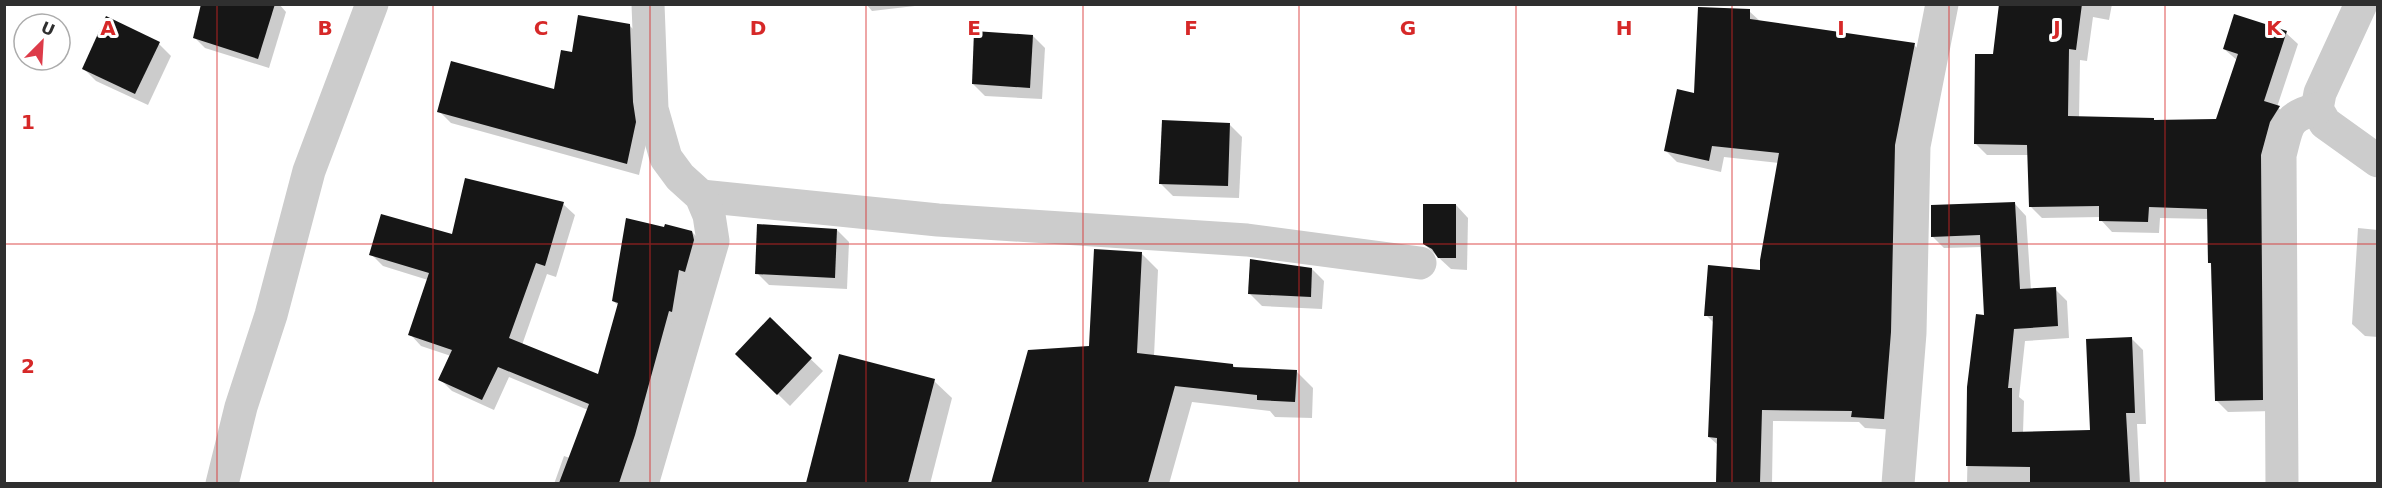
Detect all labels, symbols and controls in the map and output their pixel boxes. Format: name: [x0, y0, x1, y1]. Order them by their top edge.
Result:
north arrow: [12, 12, 72, 72]
text: A: [100, 16, 116, 40]
text: B: [317, 16, 333, 40]
text: C: [534, 16, 548, 40]
text: D: [750, 16, 766, 40]
text: E: [967, 16, 981, 40]
text: F: [1184, 16, 1198, 40]
text: G: [1400, 16, 1416, 40]
text: H: [1616, 16, 1632, 40]
text: I: [1837, 16, 1845, 40]
text: J: [2051, 16, 2061, 40]
text: K: [2266, 16, 2283, 40]
text: U: [38, 17, 58, 40]
text: 1: [21, 110, 35, 134]
text: 2: [21, 354, 35, 378]

